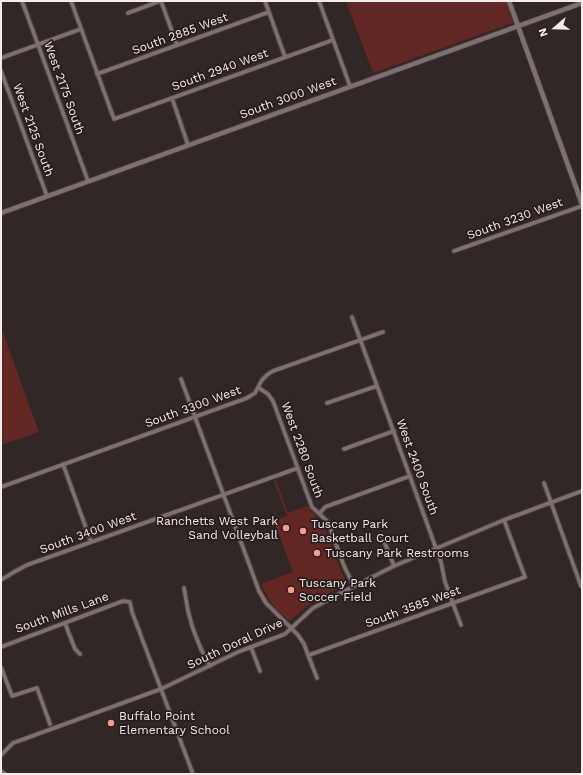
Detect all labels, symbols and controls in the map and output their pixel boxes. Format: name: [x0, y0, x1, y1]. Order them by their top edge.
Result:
north arrow: [535, 8, 575, 48]
street label: South 2885 West: [130, 10, 230, 58]
text: N: [536, 26, 551, 38]
street label: West 2175 South: [41, 40, 87, 136]
street label: South 2940 West: [170, 46, 270, 94]
street label: South 3000 West: [238, 74, 338, 122]
street label: West 2125 South: [9, 81, 57, 179]
street label: South 3230 West: [465, 195, 565, 243]
street label: South 3300 West: [143, 383, 243, 431]
street label: West 2280 South: [278, 400, 326, 500]
street label: West 2400 South: [393, 417, 441, 517]
street label: South 3400 West: [38, 509, 138, 557]
place label: Ranchetts West Park Sand Volleyball: [156, 514, 278, 542]
place label: Tuscany Park Basketball Court: [311, 517, 408, 545]
marker: Ranchetts West Park Sand Volleyball: [281, 523, 291, 533]
marker: Tuscany Park Basketball Court: [298, 526, 308, 536]
place label: Tuscany Park Restrooms: [325, 546, 469, 560]
marker: Tuscany Park Restrooms: [312, 548, 322, 558]
place label: Tuscany Park Soccer Field: [299, 576, 376, 604]
street label: South 3585 West: [363, 583, 463, 631]
marker: Tuscany Park Soccer Field: [286, 585, 296, 595]
street label: South Mills Lane: [13, 589, 111, 637]
street label: South Doral Drive: [185, 616, 285, 672]
place label: Buffalo Point Elementary School: [119, 709, 230, 737]
marker: Buffalo Point Elementary School: [106, 718, 116, 728]

